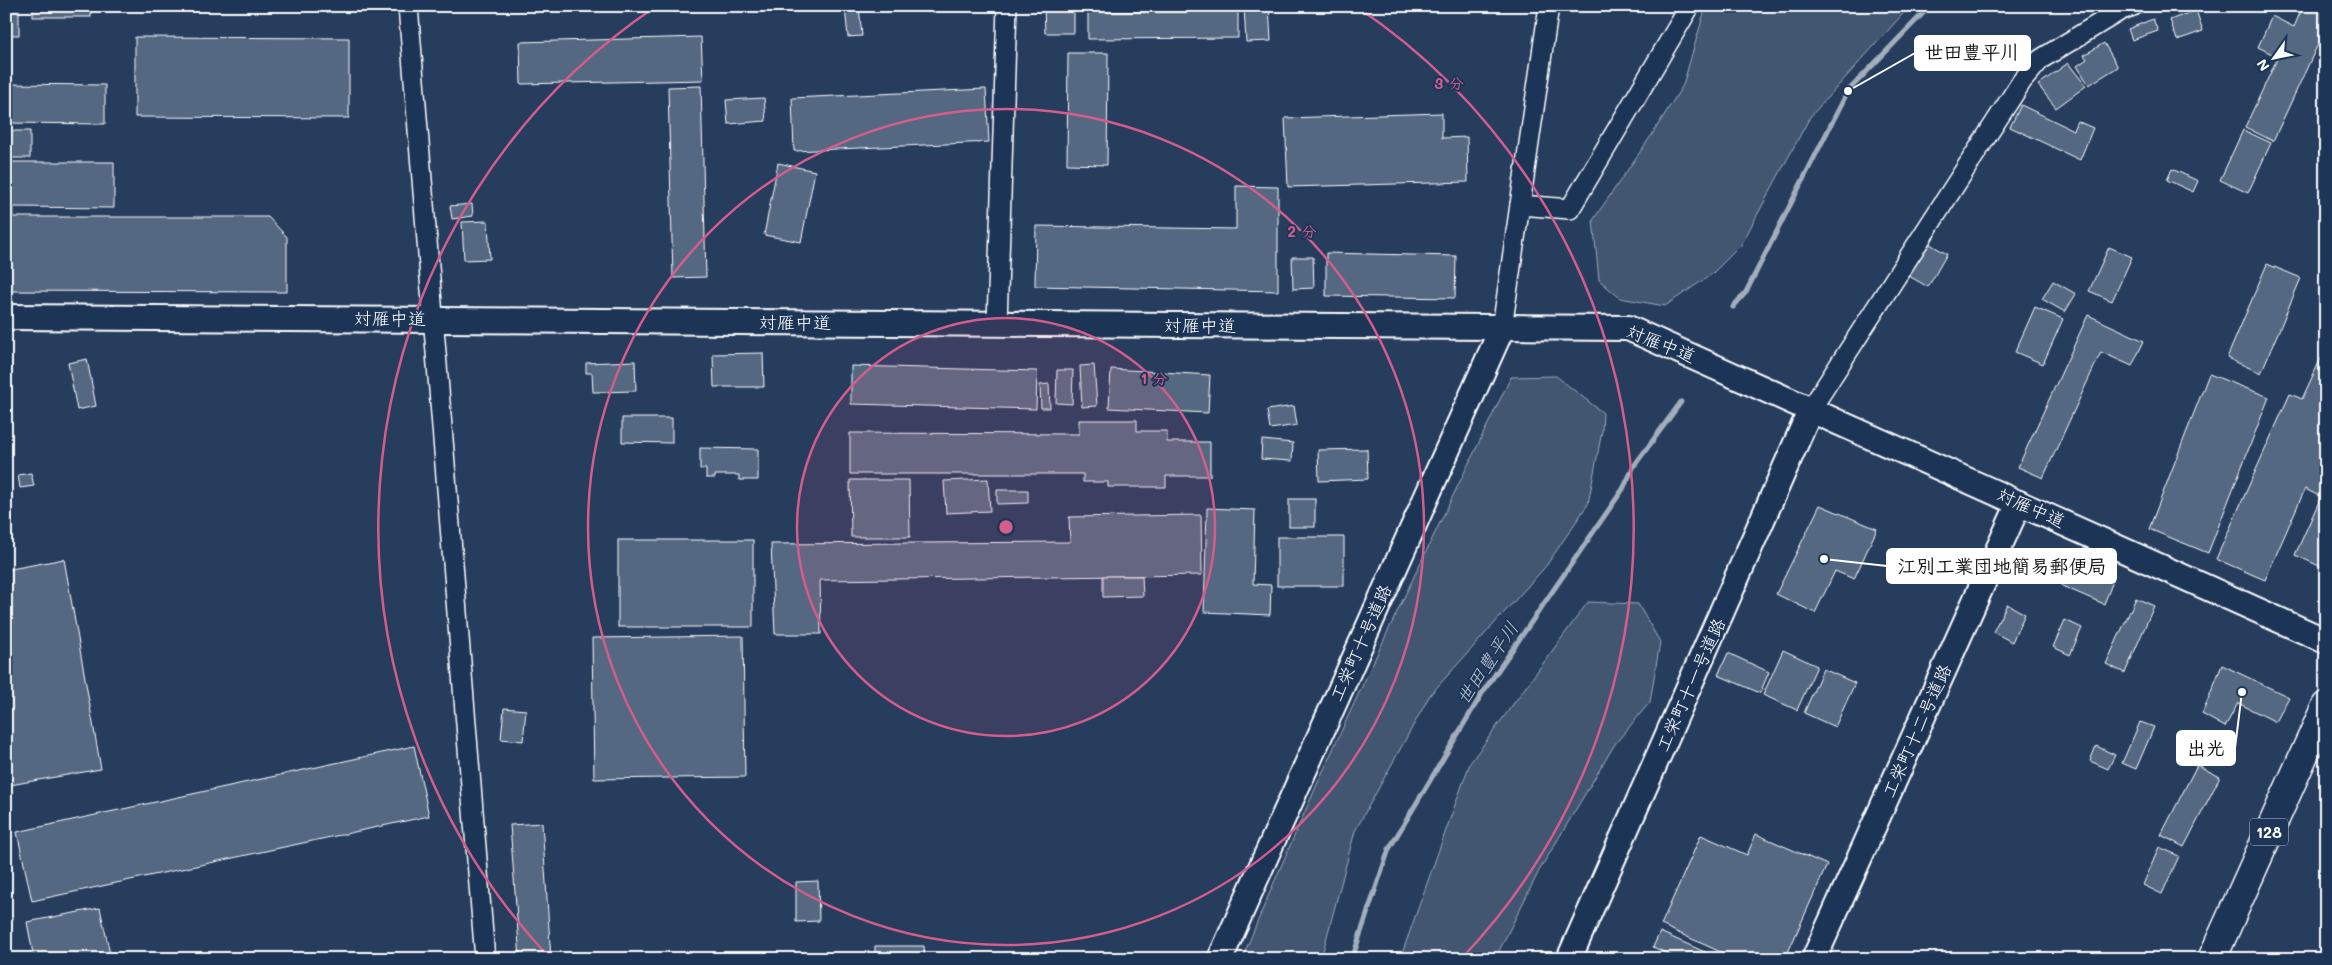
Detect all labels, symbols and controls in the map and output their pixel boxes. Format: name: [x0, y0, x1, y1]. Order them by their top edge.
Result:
north arrow: [2250, 32, 2300, 82]
callout: 世田豊平川: [1915, 36, 2030, 70]
text: 世田豊平川: [1924, 39, 2020, 64]
text: N: [2252, 56, 2274, 75]
text: 3 分: [1434, 73, 1464, 93]
text: 2 分: [1288, 221, 1316, 241]
street label: 対雁中道: [354, 306, 426, 330]
street label: 対雁中道: [759, 310, 831, 334]
street label: 対雁中道: [1164, 313, 1236, 337]
street label: 対雁中道: [1624, 318, 1699, 368]
text: 1 分: [1140, 368, 1168, 388]
street label: 対雁中道: [1994, 481, 2069, 533]
centre of rings: [997, 518, 1015, 536]
callout: 江別工業団地簡易郵便局: [1887, 549, 2116, 583]
text: 江別工業団地簡易郵便局: [1897, 553, 2107, 578]
street label: 工栄町十号道路: [1323, 580, 1397, 705]
street label: 工栄町十一号道路: [1650, 614, 1730, 755]
water label: 世田豊平川: [1450, 616, 1524, 709]
street label: 工栄町十二号道路: [1876, 660, 1956, 801]
callout: 出光: [2177, 731, 2235, 765]
text: 出光: [2187, 735, 2225, 760]
road number: 128: [2250, 819, 2288, 846]

